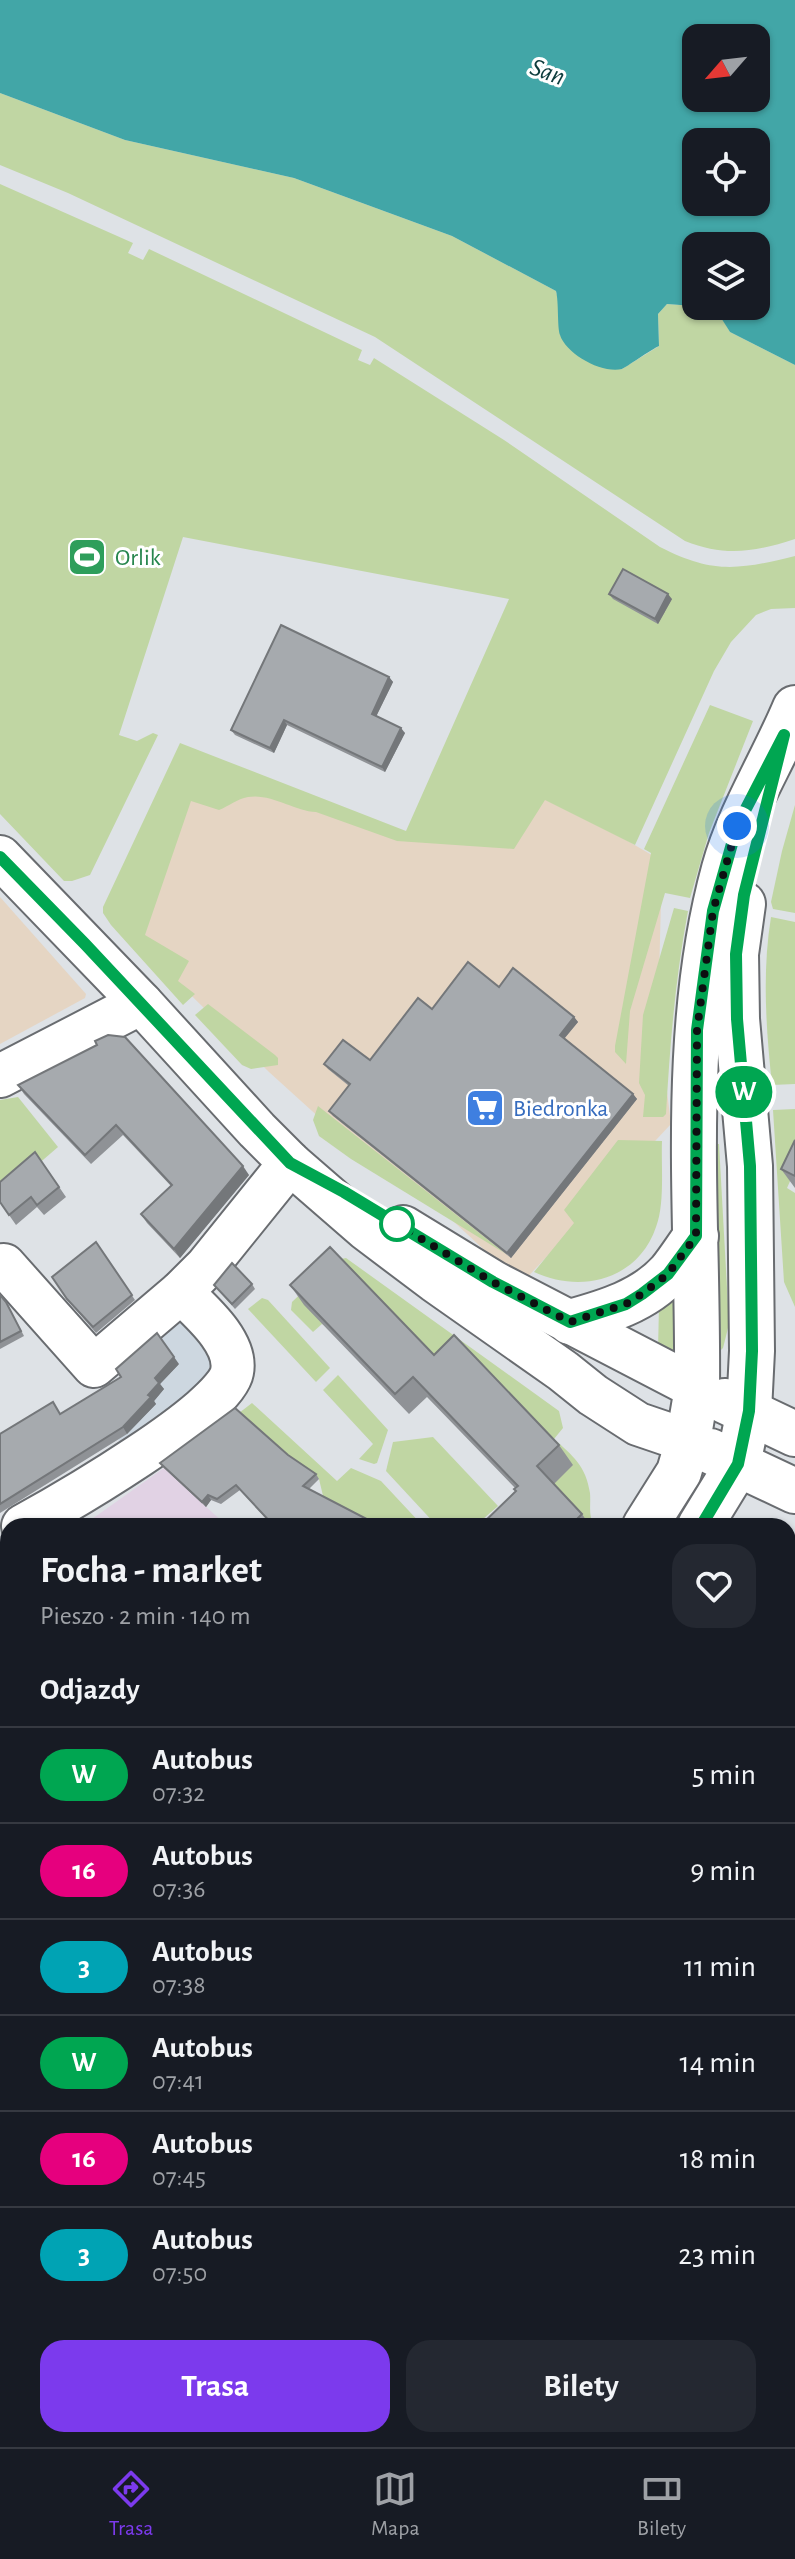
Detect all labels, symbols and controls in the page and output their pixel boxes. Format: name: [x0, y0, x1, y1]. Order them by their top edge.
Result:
north arrow: [682, 24, 770, 112]
map controls: [682, 24, 770, 320]
water label: San: [527, 54, 568, 90]
button: locate: [682, 128, 770, 216]
button: layers: [682, 232, 770, 320]
sports icon: Orlik: [66, 536, 108, 578]
place label: Orlik: [115, 546, 161, 570]
your location: [717, 806, 757, 846]
line badge: W: [718, 1066, 770, 1118]
text: W: [731, 1078, 757, 1106]
supermarket icon: Biedronka: [464, 1087, 506, 1129]
place label: Biedronka: [513, 1097, 608, 1121]
unlabelled marker: [380, 1207, 414, 1241]
button: heart: [672, 1544, 756, 1628]
text: Focha - market: [40, 1552, 262, 1590]
text: Pieszo · 2 min · 140 m: [40, 1603, 251, 1629]
text: Odjazdy: [40, 1675, 140, 1705]
text: Autobus: [152, 1745, 253, 1775]
text: 5 min: [692, 1760, 756, 1790]
text: W: [71, 1761, 97, 1789]
text: 07:32: [152, 1780, 205, 1806]
text: Autobus: [152, 1841, 253, 1871]
text: 9 min: [690, 1856, 756, 1886]
text: 16: [72, 1857, 96, 1885]
text: 07:36: [152, 1876, 205, 1902]
text: Autobus: [152, 1937, 253, 1967]
text: 11 min: [684, 1952, 756, 1982]
text: 3: [78, 1953, 90, 1981]
text: 07:38: [152, 1972, 206, 1998]
text: Autobus: [152, 2033, 253, 2063]
text: 14 min: [680, 2048, 756, 2078]
text: W: [71, 2049, 97, 2077]
text: 07:41: [152, 2068, 204, 2094]
text: Autobus: [152, 2129, 253, 2159]
text: 18 min: [680, 2144, 756, 2174]
text: 16: [72, 2145, 96, 2173]
text: 07:45: [152, 2164, 206, 2190]
text: Autobus: [152, 2225, 253, 2255]
text: 23 min: [678, 2240, 756, 2270]
text: 3: [78, 2241, 90, 2269]
text: 07:50: [152, 2260, 207, 2286]
button: Trasa: [40, 2340, 390, 2432]
button: Bilety: [406, 2340, 756, 2432]
tab: Trasa: [109, 2467, 153, 2541]
tab: Mapa: [371, 2467, 420, 2541]
tab: Bilety: [637, 2467, 686, 2541]

